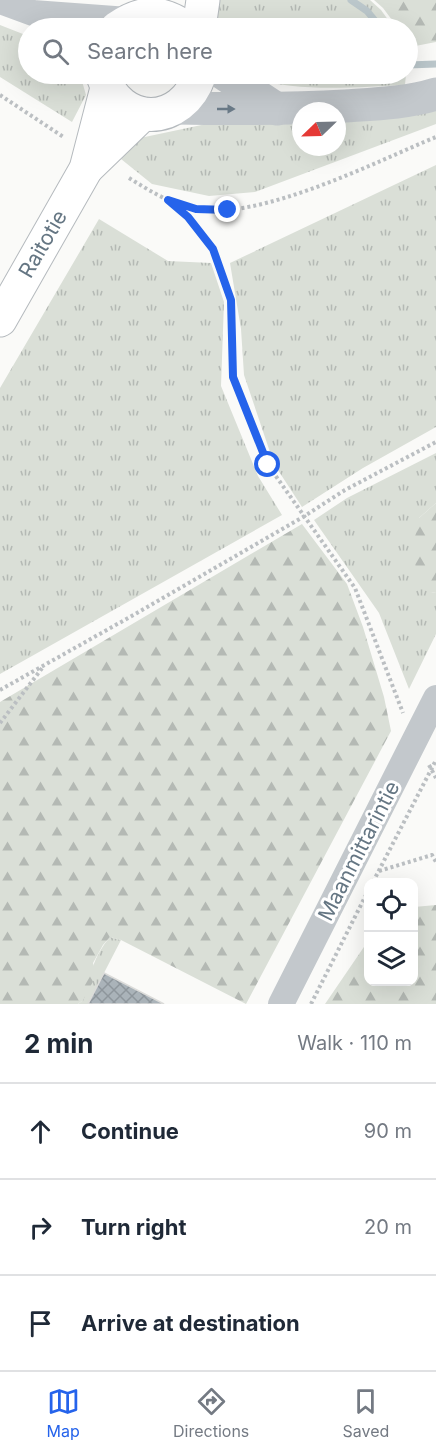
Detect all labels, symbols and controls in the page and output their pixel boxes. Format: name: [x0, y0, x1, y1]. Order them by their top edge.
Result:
search box: [18, 18, 418, 84]
icon: search: [39, 35, 72, 68]
text: Search here: [87, 38, 213, 64]
north arrow: [292, 102, 346, 156]
one-way arrow: [217, 104, 236, 114]
route end: [214, 196, 240, 222]
street label: Raitotie: [13, 206, 72, 282]
route start: [254, 451, 280, 477]
street label: Maanmittarintie: [313, 777, 405, 925]
map controls: [364, 878, 418, 986]
button: locate: [364, 878, 418, 932]
button: layers: [364, 932, 418, 986]
text: 2 min: [24, 1028, 94, 1059]
text: Walk · 110 m: [297, 1031, 412, 1055]
icon: ahead: [24, 1115, 57, 1148]
text: Continue: [81, 1118, 179, 1144]
text: 90 m: [364, 1119, 412, 1143]
icon: right: [24, 1211, 57, 1244]
text: Turn right: [81, 1214, 187, 1240]
text: 20 m: [364, 1215, 412, 1239]
icon: arrive: [24, 1307, 57, 1340]
text: Arrive at destination: [81, 1310, 300, 1336]
tab: Map: [47, 1385, 80, 1441]
tab: Directions: [173, 1385, 249, 1441]
tab: Saved: [343, 1385, 389, 1441]

